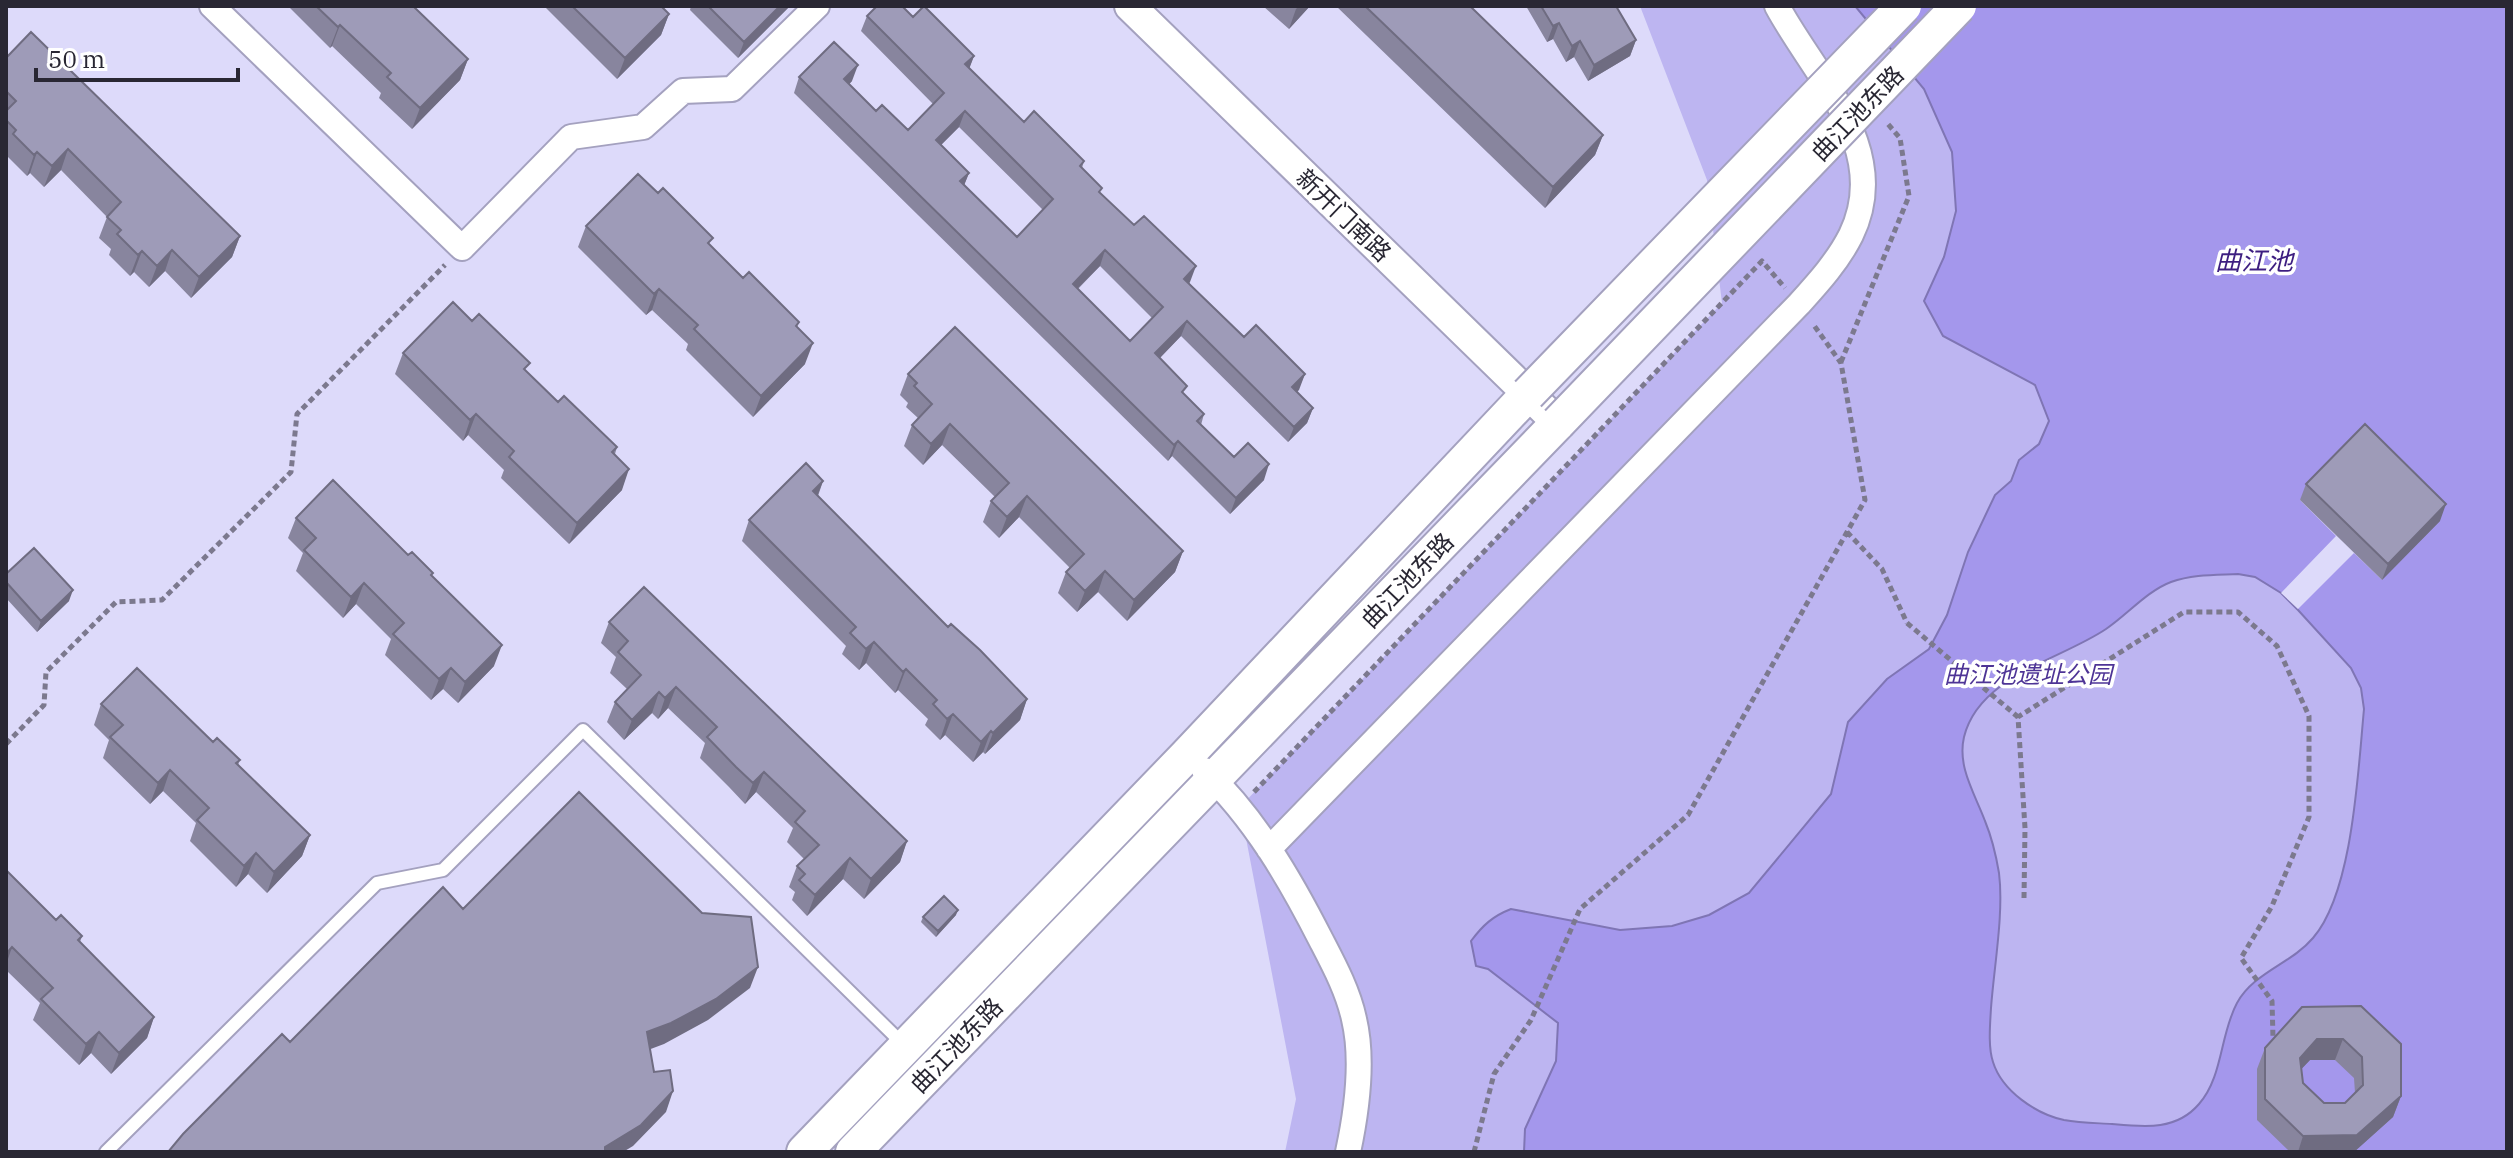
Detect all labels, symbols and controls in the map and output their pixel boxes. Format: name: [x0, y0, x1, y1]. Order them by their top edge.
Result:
scale bar: [36, 32, 238, 82]
text: 50 m: [48, 43, 105, 75]
street label: 曲江池东路: [1804, 59, 1910, 167]
street label: 新开门南路: [1290, 162, 1398, 268]
water label: 曲江池: [2215, 243, 2296, 277]
street label: 曲江池东路: [1354, 526, 1460, 634]
park label: 曲江池遗址公园: [1944, 658, 2115, 690]
street label: 曲江池东路: [903, 991, 1009, 1099]

